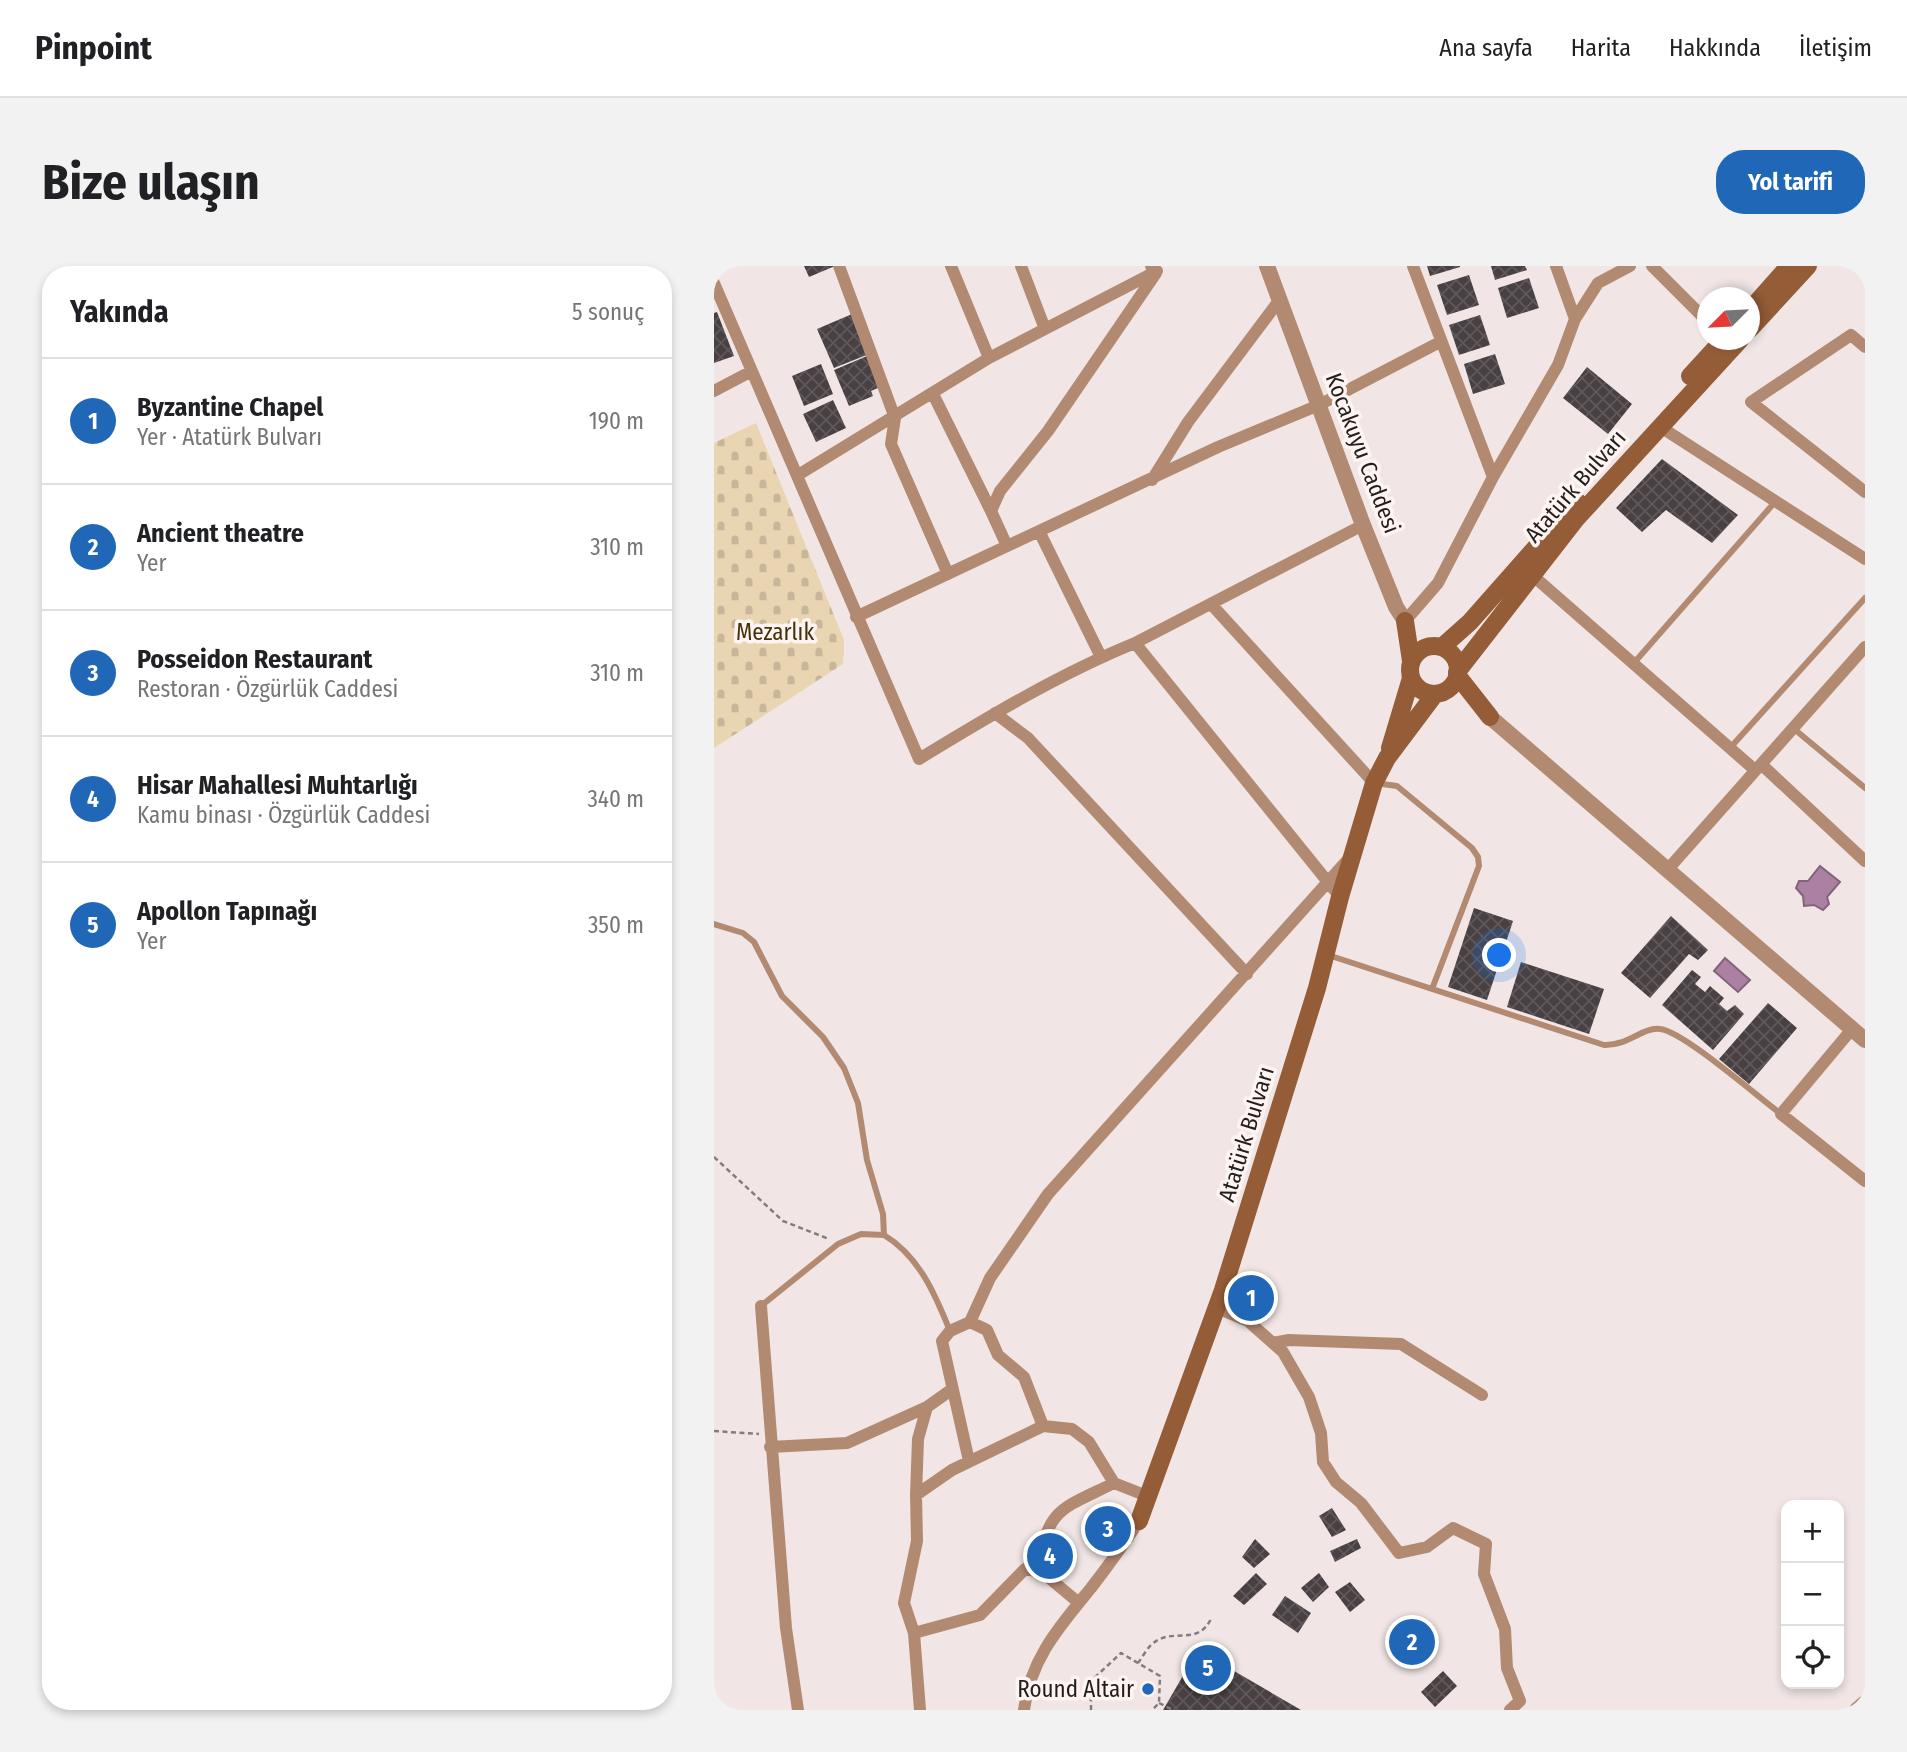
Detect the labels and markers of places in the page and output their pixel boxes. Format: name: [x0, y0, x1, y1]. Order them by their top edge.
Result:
pin: 1: [1228, 1272, 1274, 1324]
pin: 3: [1085, 1503, 1131, 1555]
pin: 4: [1027, 1530, 1073, 1582]
pin: 2: [1389, 1616, 1435, 1668]
pin: 5: [1185, 1642, 1231, 1694]
place label: Round Altair: [1017, 1675, 1134, 1703]
marker: Round Altair: [1140, 1681, 1156, 1697]

